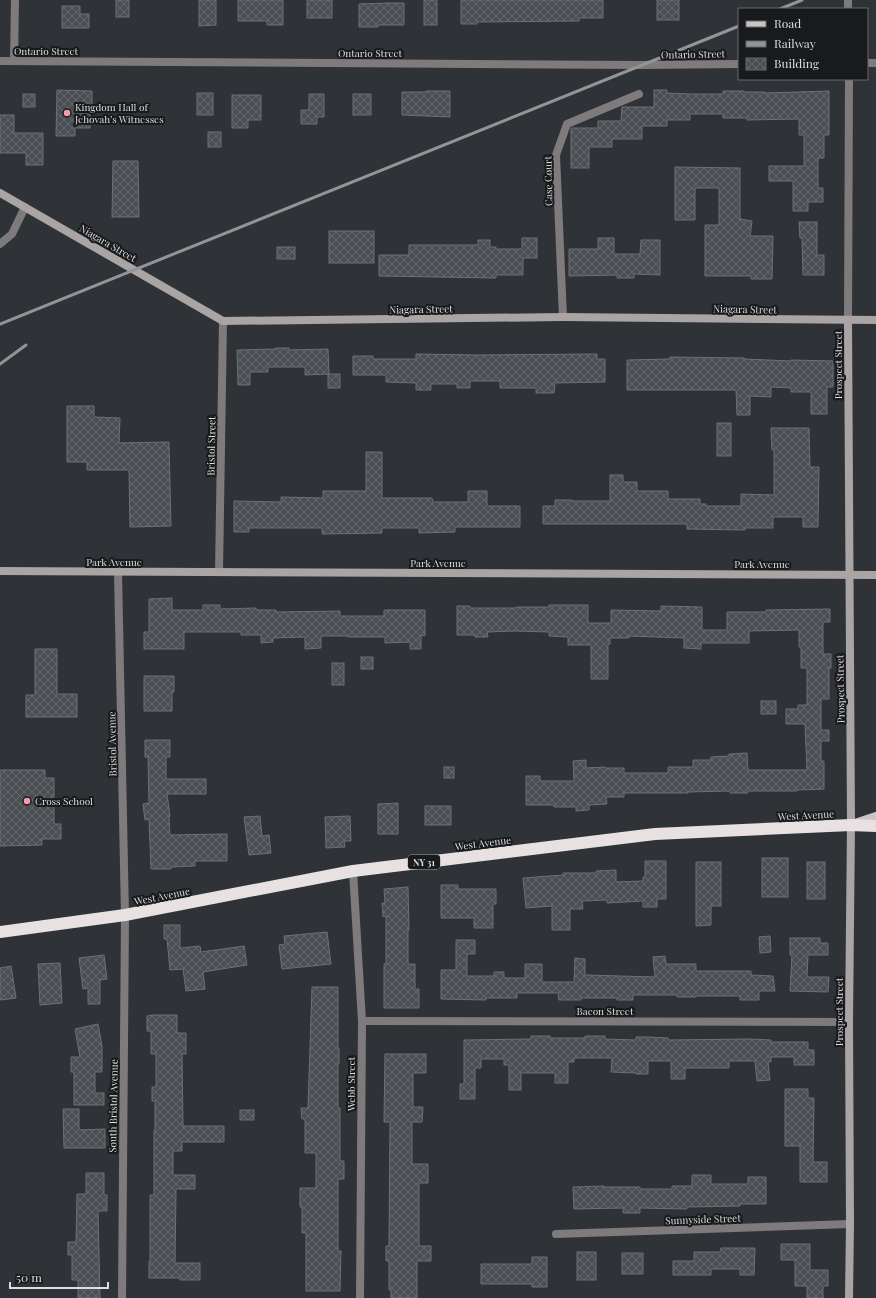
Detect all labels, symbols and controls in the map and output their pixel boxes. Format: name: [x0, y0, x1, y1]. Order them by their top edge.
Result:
legend: [738, 8, 868, 80]
text: Road: [774, 15, 801, 31]
text: Railway: [774, 35, 816, 51]
street label: Ontario Street: [14, 44, 79, 58]
street label: Ontario Street: [338, 46, 403, 60]
street label: Ontario Street: [661, 46, 726, 62]
text: Building: [774, 55, 820, 71]
place label: Kingdom Hall of Jehovah’s Witnesses: [74, 100, 164, 126]
marker: Kingdom Hall of Jehovah’s Witnesses: [62, 108, 72, 118]
street label: Case Court: [541, 155, 555, 206]
street label: Niagara Street: [77, 221, 139, 265]
street label: Niagara Street: [389, 301, 453, 317]
street label: Niagara Street: [713, 301, 777, 317]
street label: Prospect Street: [831, 330, 845, 399]
street label: Bristol Street: [203, 416, 219, 476]
street label: Park Avenue: [86, 555, 142, 569]
street label: Park Avenue: [410, 556, 466, 570]
street label: Park Avenue: [734, 557, 790, 571]
street label: Prospect Street: [832, 654, 848, 723]
street label: Bristol Avenue: [104, 711, 120, 777]
place label: Cross School: [35, 794, 93, 808]
marker: Cross School: [22, 796, 32, 806]
street label: West Avenue: [776, 807, 835, 824]
street label: West Avenue: [453, 833, 512, 854]
road number: NY 31: [408, 855, 440, 869]
street label: West Avenue: [132, 884, 191, 908]
street label: Prospect Street: [832, 977, 846, 1046]
street label: Bacon Street: [577, 1004, 634, 1018]
street label: Webb Street: [344, 1057, 358, 1112]
street label: South Bristol Avenue: [105, 1059, 121, 1153]
street label: Sunnyside Street: [665, 1211, 742, 1227]
scale bar: [10, 1264, 108, 1290]
text: 50 m: [16, 1269, 42, 1285]

